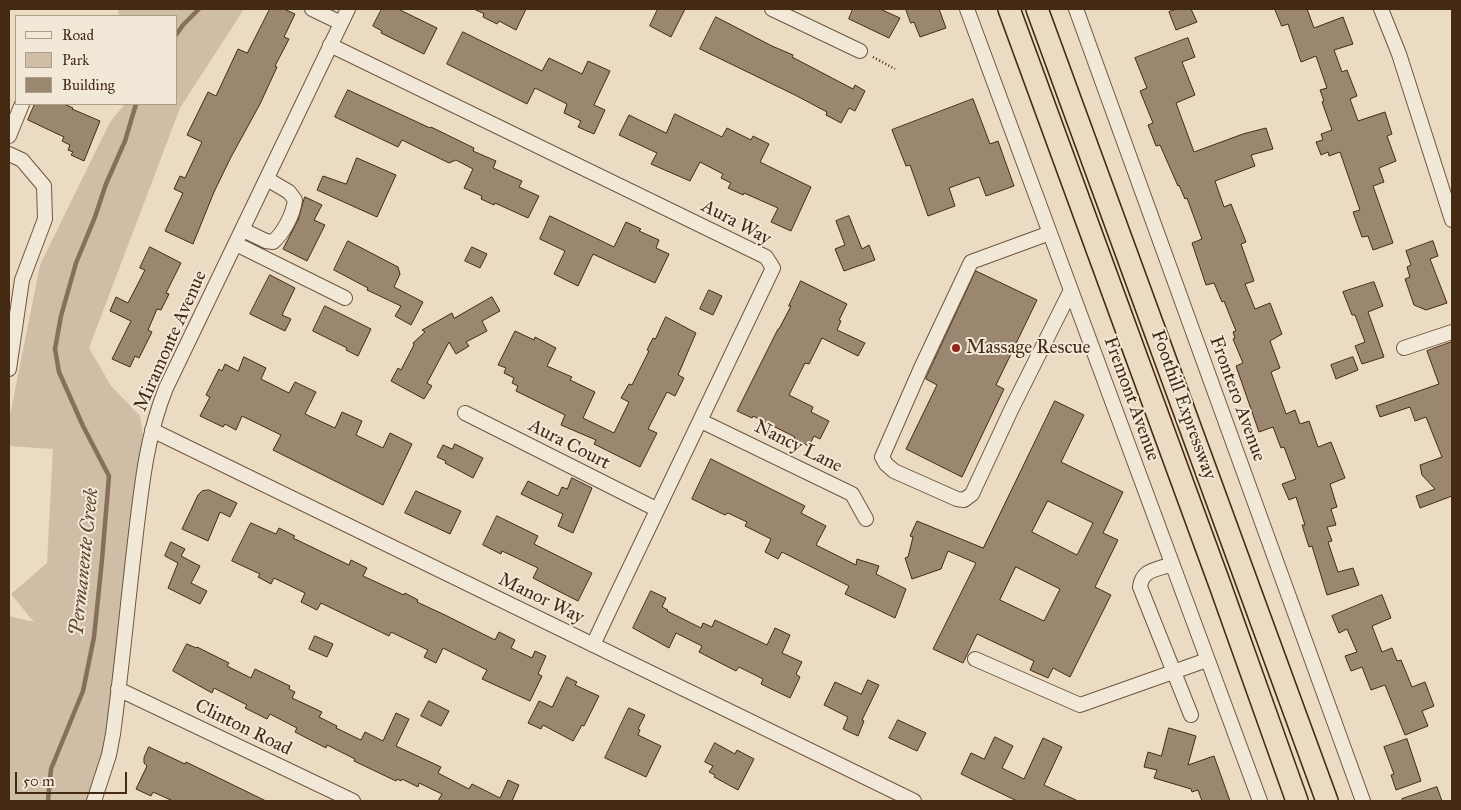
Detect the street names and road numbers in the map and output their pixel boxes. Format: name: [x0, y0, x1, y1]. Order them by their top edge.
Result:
street label: Aura Way: [697, 195, 775, 251]
street label: Miramonte Avenue: [130, 267, 212, 415]
street label: Foothill Expressway: [1145, 327, 1221, 483]
street label: Frontero Avenue: [1204, 333, 1270, 465]
street label: Fremont Avenue: [1098, 334, 1164, 464]
street label: Aura Court: [524, 415, 614, 475]
street label: Nancy Lane: [750, 416, 846, 478]
street label: Manor Way: [494, 568, 588, 630]
street label: Clinton Road: [191, 695, 295, 761]

